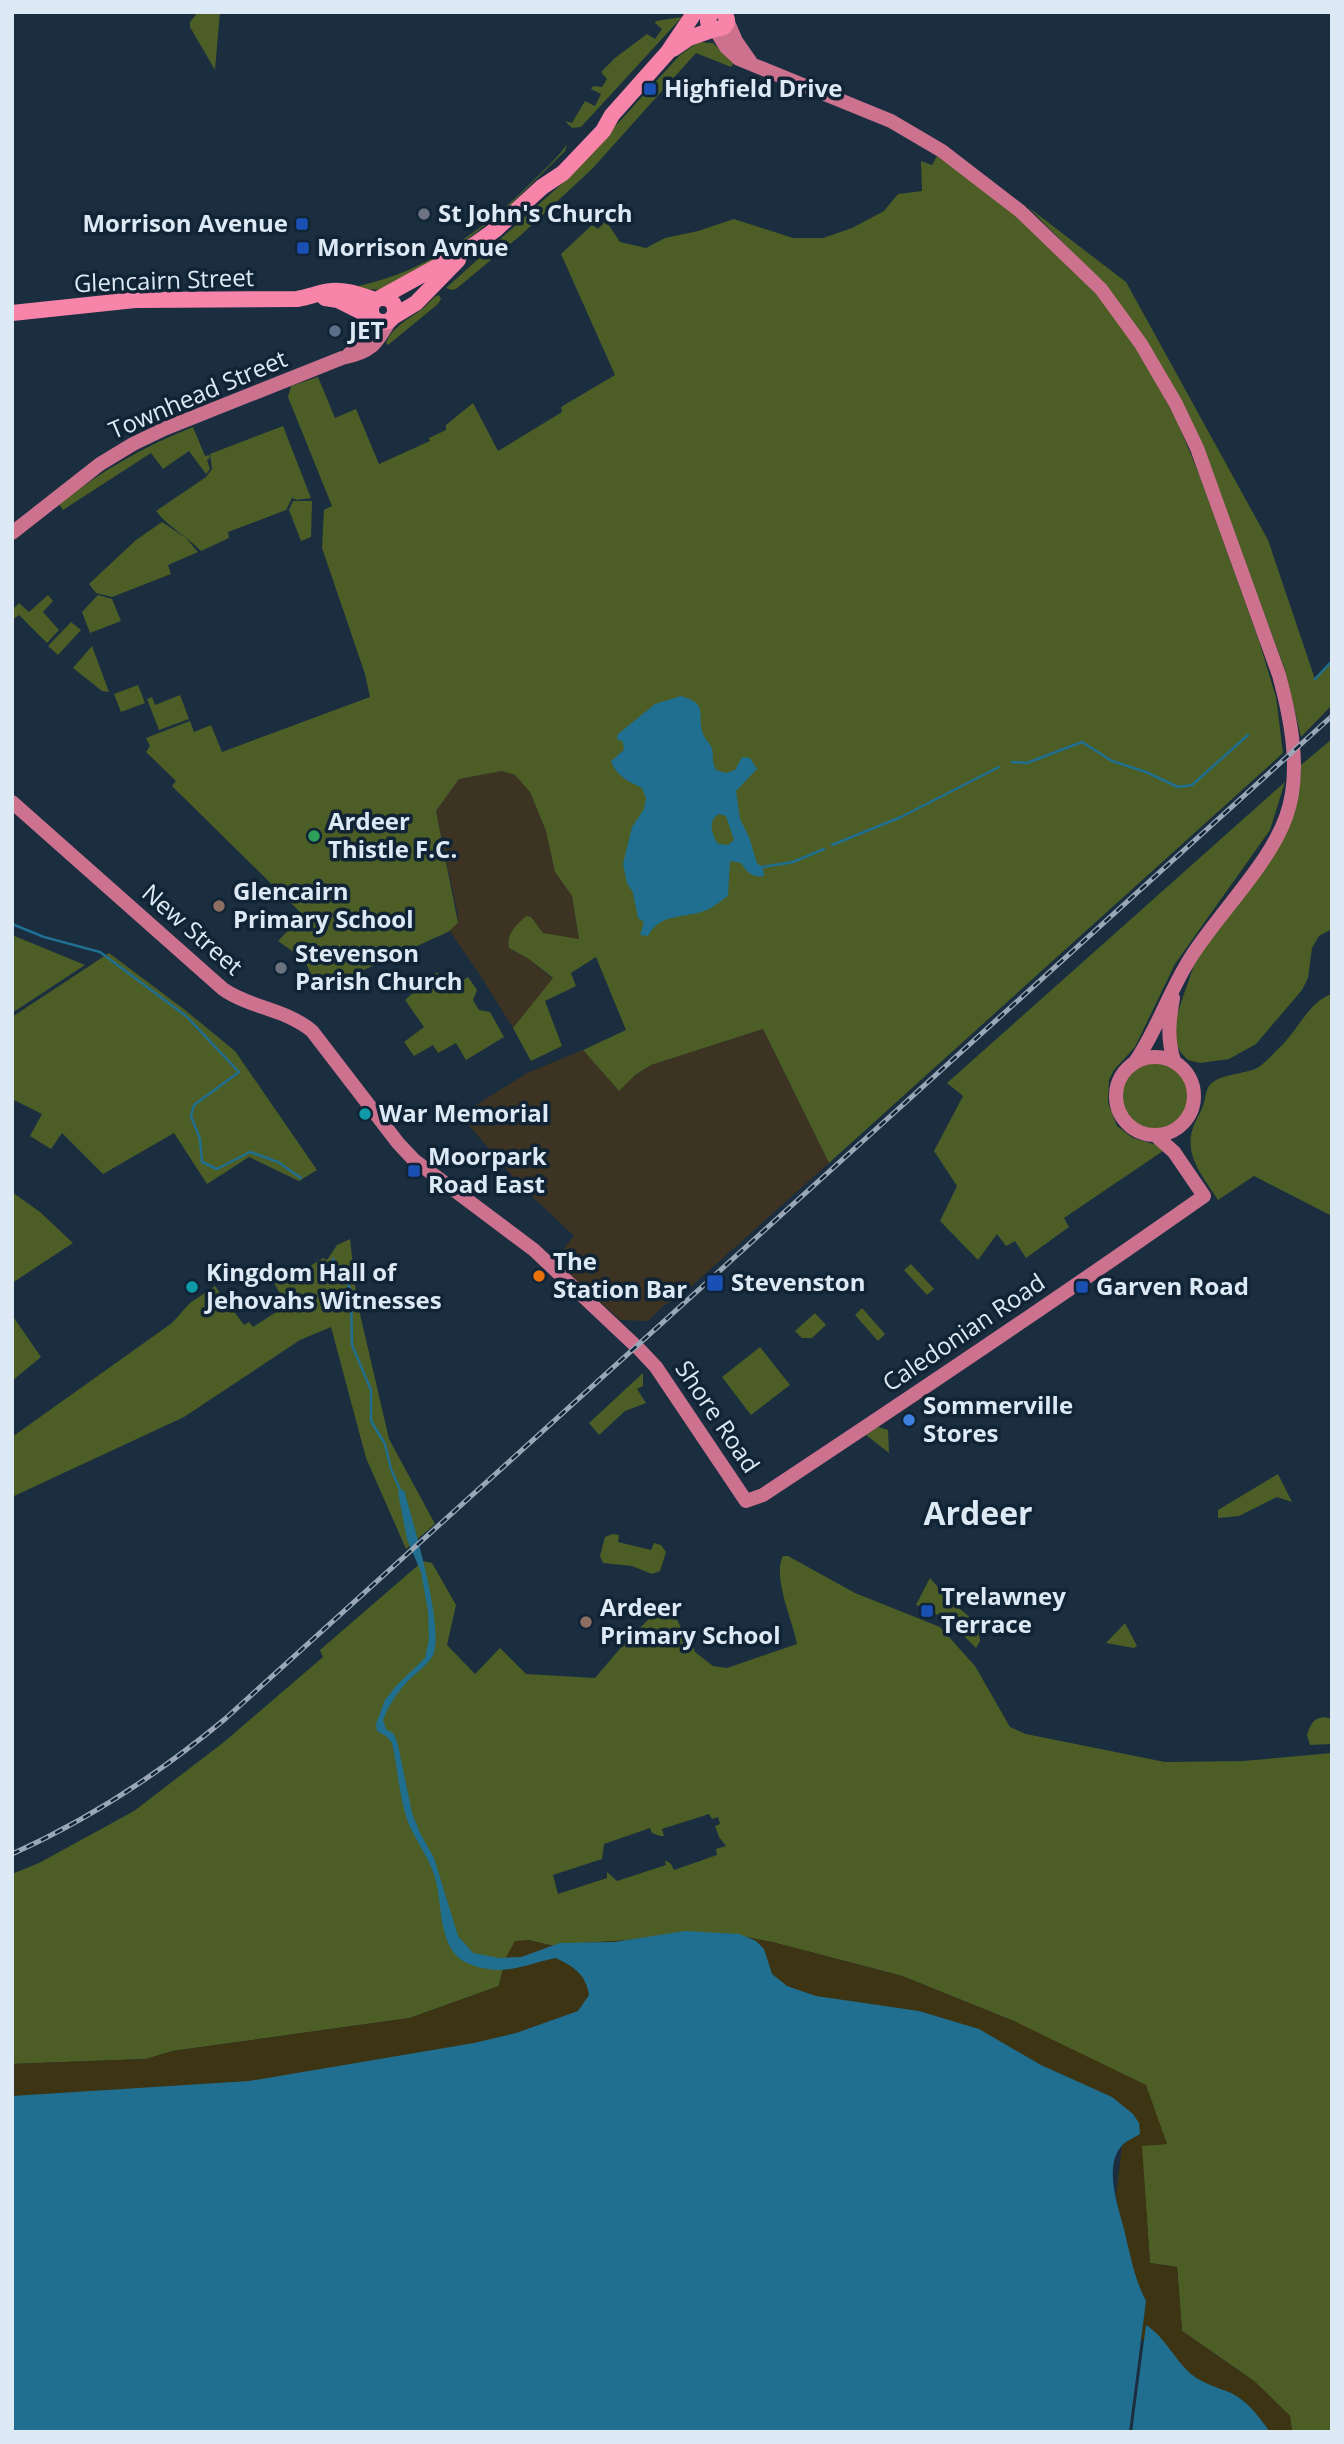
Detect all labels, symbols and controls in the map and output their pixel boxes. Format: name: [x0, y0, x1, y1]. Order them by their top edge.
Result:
place label: Highfield Drive: [664, 71, 842, 104]
marker: Highfield Drive: [642, 81, 658, 97]
place label: St John's Church: [438, 196, 633, 229]
place label: Morrison Avenue: [82, 206, 288, 239]
marker: St John's Church: [416, 206, 432, 222]
marker: Morrison Avenue: [294, 216, 310, 232]
place label: Morrison Avnue: [317, 230, 508, 263]
marker: Morrison Avnue: [295, 240, 311, 256]
street label: Glencairn Street: [73, 260, 255, 299]
place label: JET: [347, 313, 384, 346]
marker: JET: [327, 323, 343, 339]
street label: Townhead Street: [103, 341, 292, 446]
place label: Ardeer Thistle F.C.: [328, 804, 457, 865]
marker: Ardeer Thistle F.C.: [306, 828, 322, 844]
place label: Glencairn Primary School: [233, 874, 414, 935]
street label: New Street: [136, 876, 250, 982]
marker: Glencairn Primary School: [211, 898, 227, 914]
place label: Stevenson Parish Church: [295, 936, 463, 997]
marker: Stevenson Parish Church: [273, 960, 289, 976]
place label: War Memorial: [379, 1096, 549, 1129]
marker: War Memorial: [357, 1106, 373, 1122]
place label: Moorpark Road East: [428, 1139, 547, 1200]
marker: Moorpark Road East: [406, 1163, 422, 1179]
place label: The Station Bar: [553, 1244, 687, 1305]
place label: Kingdom Hall of Jehovahs Witnesses: [204, 1255, 442, 1316]
place label: Stevenston: [731, 1265, 865, 1298]
street label: Caledonian Road: [875, 1265, 1051, 1398]
marker: The Station Bar: [531, 1268, 547, 1284]
place label: Garven Road: [1096, 1269, 1249, 1302]
marker: Stevenston: [705, 1273, 725, 1293]
marker: Kingdom Hall of Jehovahs Witnesses: [184, 1279, 200, 1295]
marker: Garven Road: [1074, 1279, 1090, 1295]
street label: Shore Road: [668, 1353, 768, 1479]
place label: Sommerville Stores: [923, 1388, 1073, 1449]
marker: Sommerville Stores: [901, 1412, 917, 1428]
district label: Ardeer: [923, 1491, 1033, 1534]
place label: Trelawney Terrace: [941, 1579, 1066, 1640]
place label: Ardeer Primary School: [600, 1590, 781, 1651]
marker: Trelawney Terrace: [919, 1603, 935, 1619]
marker: Ardeer Primary School: [578, 1614, 594, 1630]

